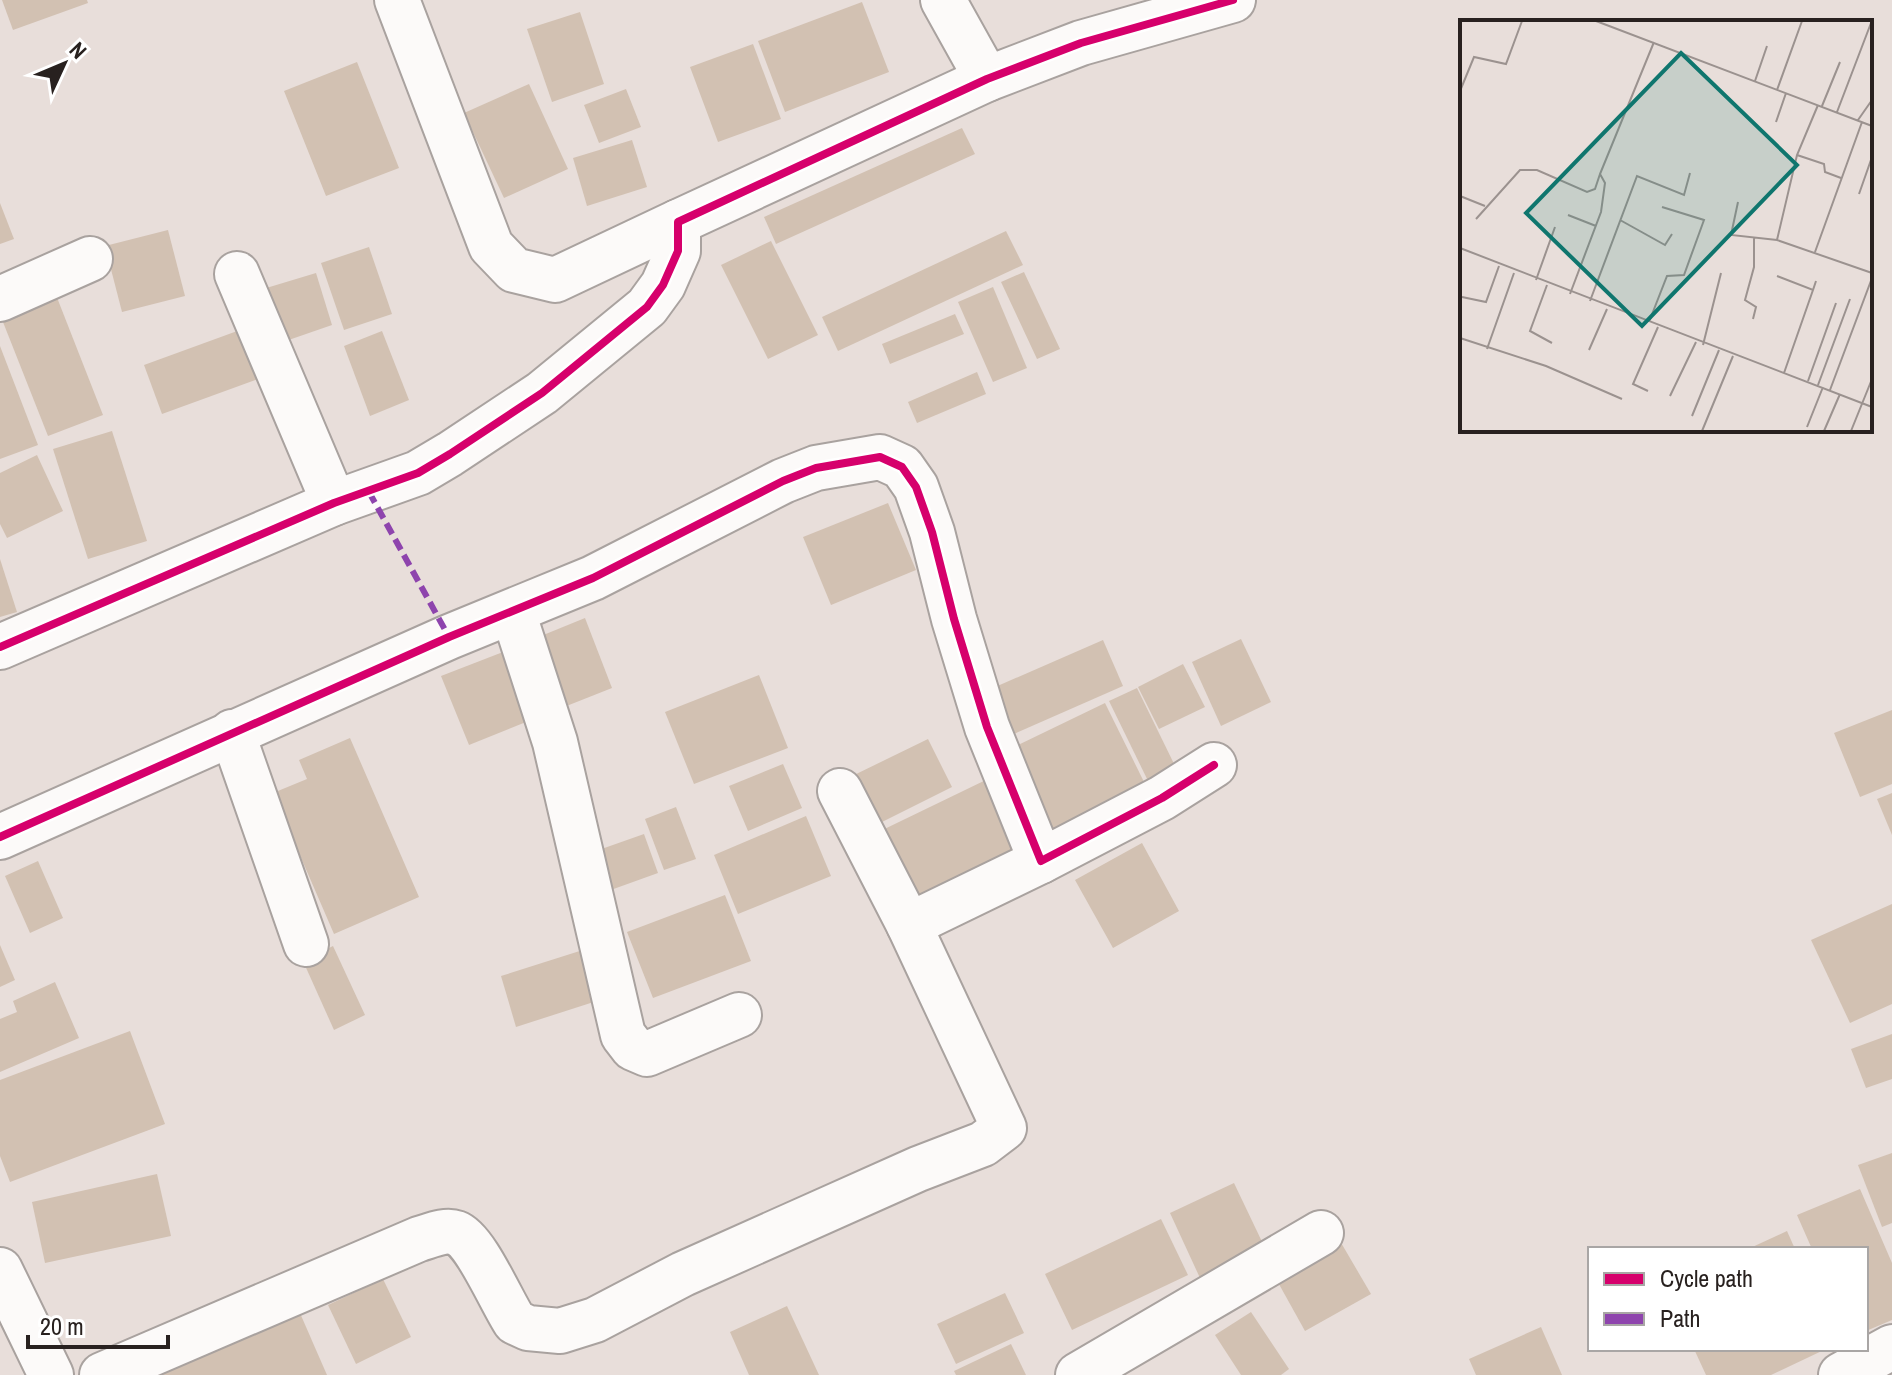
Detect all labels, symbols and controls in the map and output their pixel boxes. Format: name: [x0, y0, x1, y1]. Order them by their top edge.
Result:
inset map: [1460, 20, 1872, 432]
north arrow: [24, 24, 104, 104]
text: N: [63, 35, 94, 65]
legend: [1588, 1247, 1868, 1351]
text: Cycle path: [1660, 1262, 1753, 1294]
scale bar: [28, 1299, 168, 1349]
text: Path: [1660, 1302, 1701, 1334]
text: 20 m: [40, 1310, 84, 1342]

